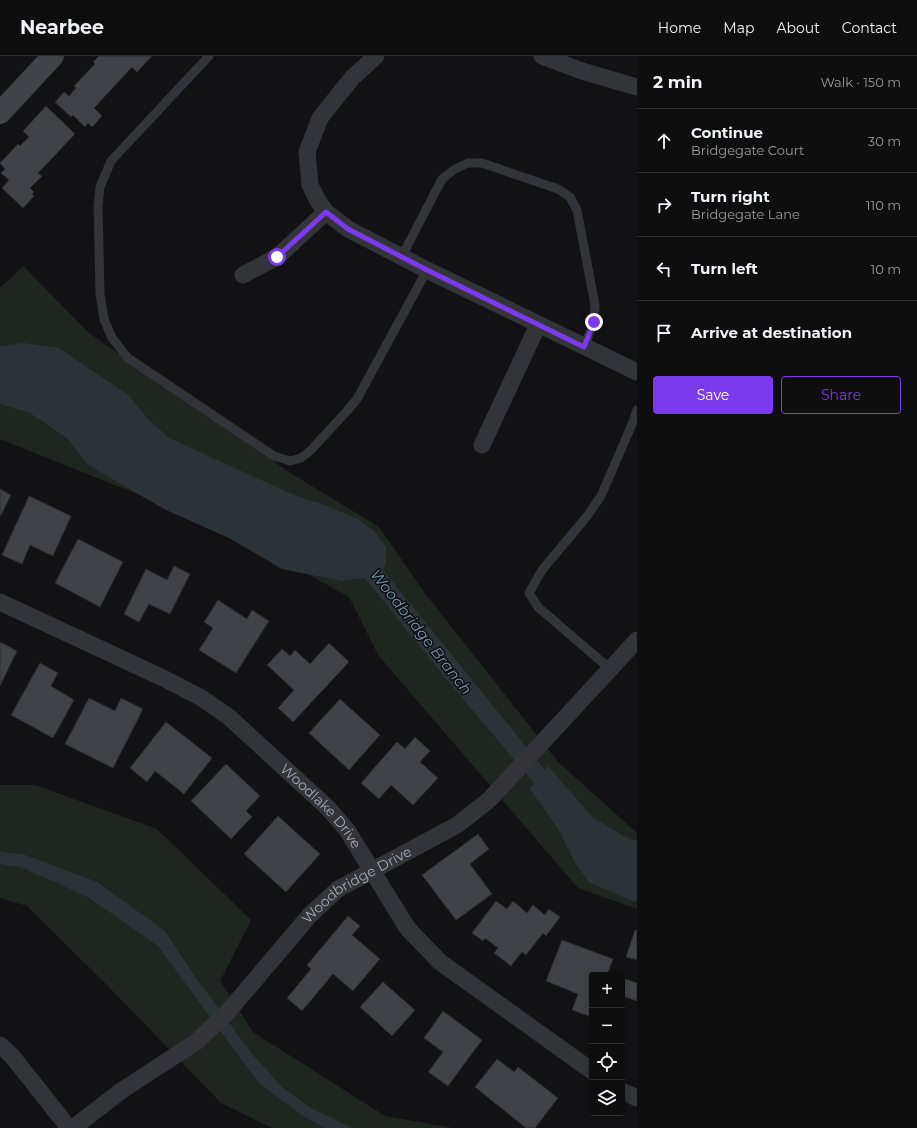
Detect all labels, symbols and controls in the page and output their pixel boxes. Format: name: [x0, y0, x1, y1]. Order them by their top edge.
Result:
text: Nearbee: [20, 16, 104, 39]
text: Home: [658, 19, 701, 37]
text: Map: [723, 19, 754, 37]
text: About: [776, 19, 820, 37]
text: Contact: [842, 19, 897, 37]
text: 2 min: [653, 72, 703, 92]
text: Walk · 150 m: [820, 74, 901, 90]
text: Continue: [691, 123, 763, 142]
icon: ahead: [653, 130, 675, 152]
text: 30 m: [868, 133, 901, 149]
text: Bridgegate Court: [691, 142, 804, 158]
text: Turn right: [691, 187, 770, 206]
icon: right: [653, 194, 675, 216]
text: 110 m: [866, 197, 901, 213]
text: Bridgegate Lane: [691, 206, 800, 222]
route start: [268, 248, 286, 266]
icon: left: [653, 258, 675, 280]
text: Turn left: [691, 259, 758, 278]
text: 10 m: [871, 261, 901, 277]
route end: [585, 313, 603, 331]
icon: arrive: [653, 322, 675, 344]
text: Arrive at destination: [691, 323, 852, 342]
button: Save: [653, 376, 773, 414]
button: Share: [781, 376, 901, 414]
water label: Woodbridge Branch: [367, 565, 476, 698]
street label: Woodlake Drive: [277, 760, 365, 852]
street label: Woodbridge Drive: [298, 842, 415, 927]
map controls: [589, 972, 625, 1116]
button: +: [589, 972, 625, 1008]
button: −: [589, 1008, 625, 1044]
button: locate: [589, 1044, 625, 1080]
button: layers: [589, 1080, 625, 1116]

